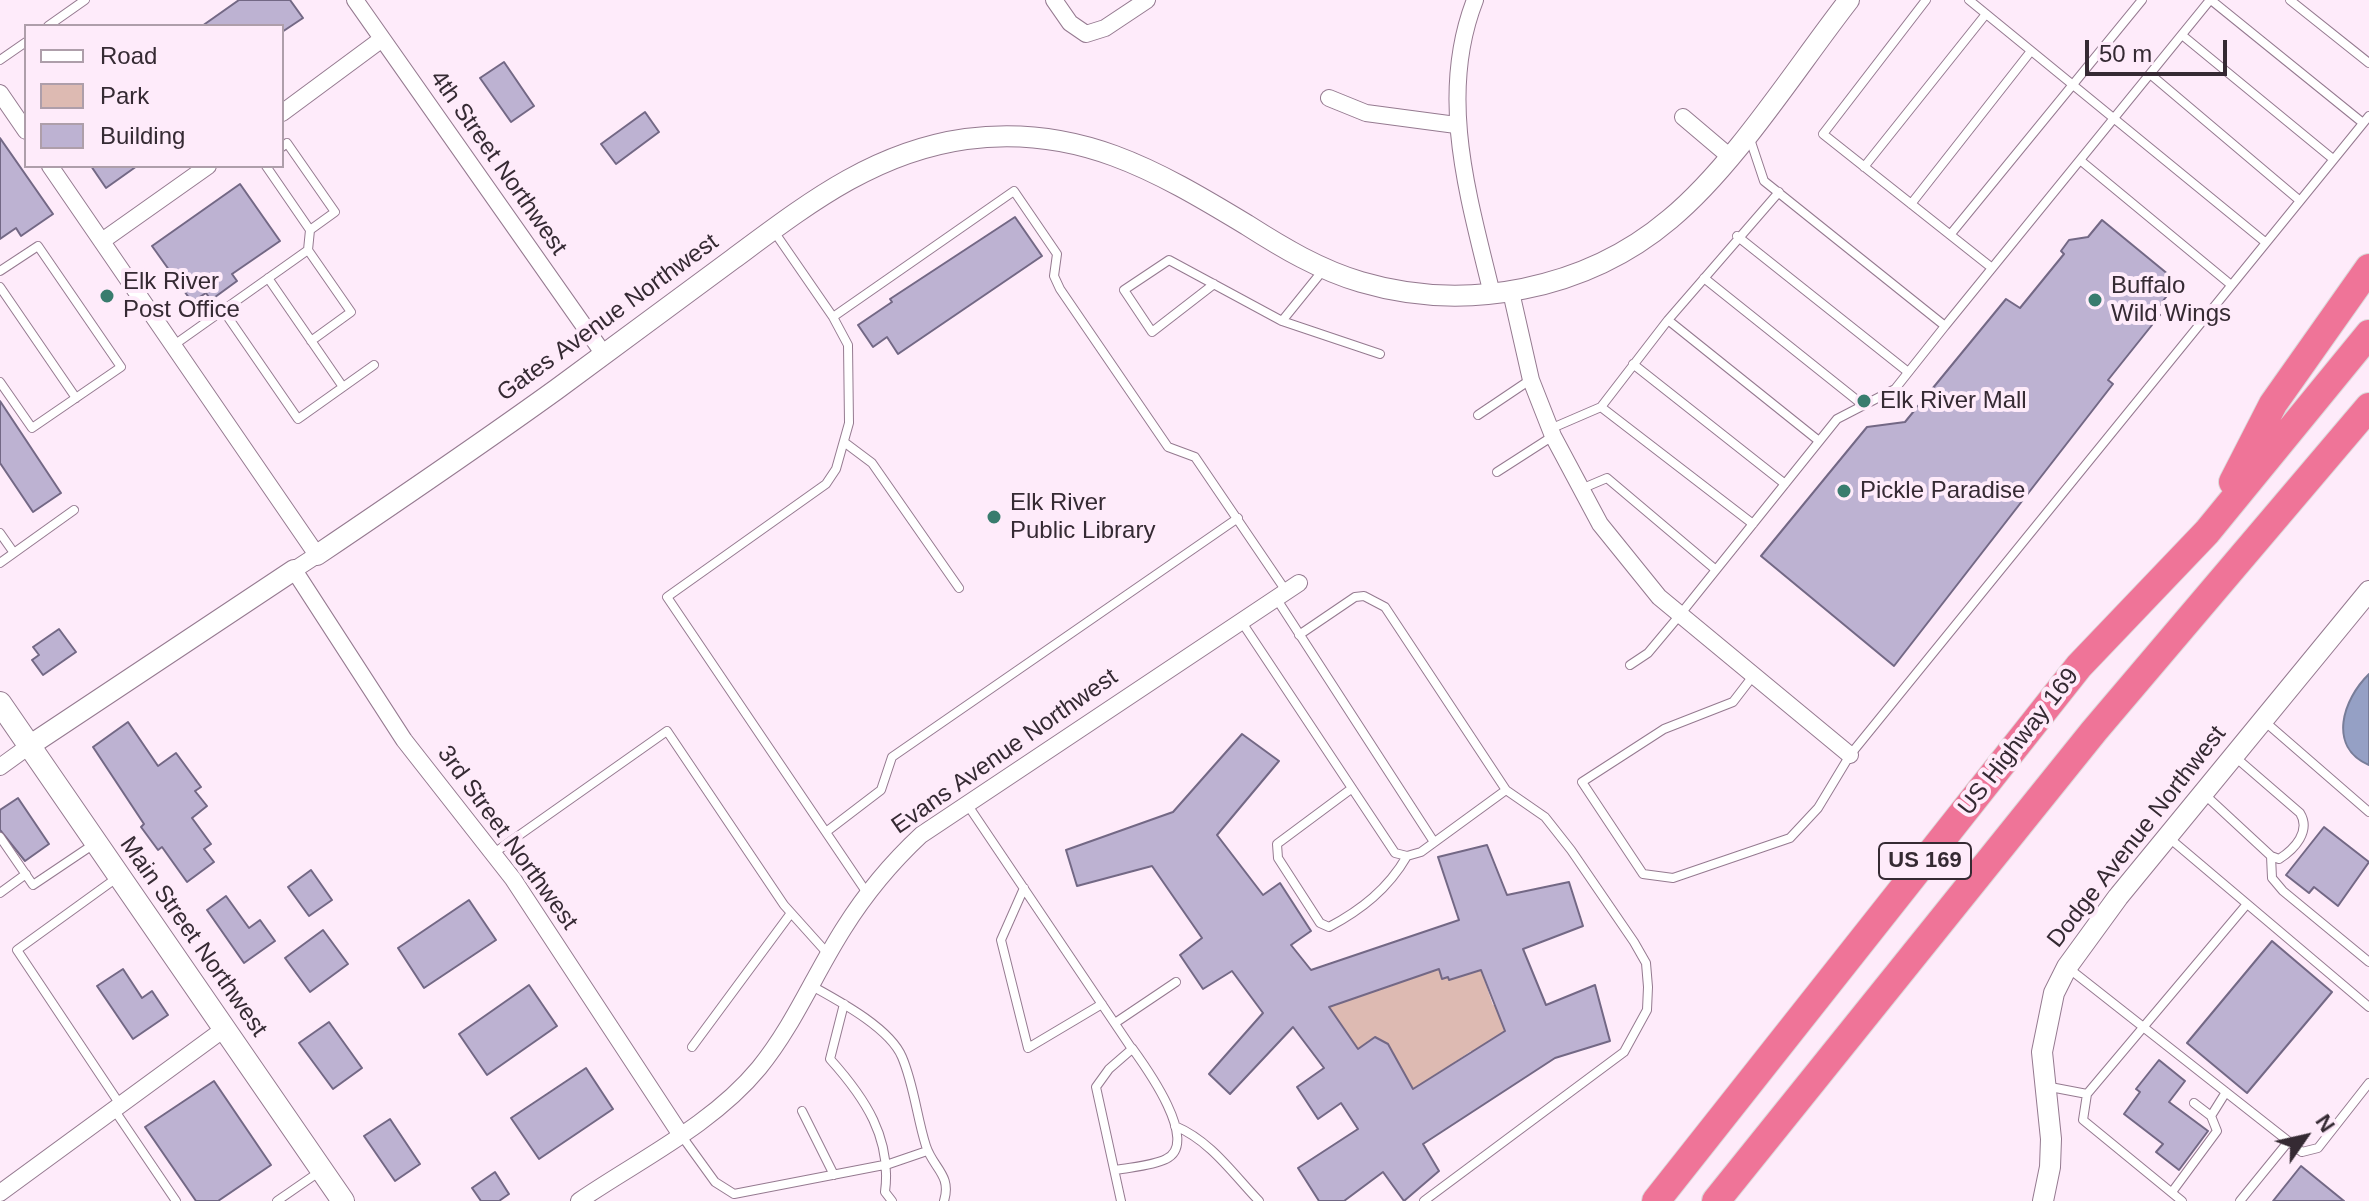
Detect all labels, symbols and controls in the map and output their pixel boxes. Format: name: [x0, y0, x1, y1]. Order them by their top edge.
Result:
legend: [24, 24, 284, 168]
scale bar: [2089, 24, 2231, 74]
text: 50 m: [2099, 40, 2152, 67]
text: Road: [100, 42, 157, 69]
street label: 4th Street Northwest: [423, 65, 573, 261]
text: Park: [100, 82, 149, 109]
text: Building: [100, 122, 185, 149]
street label: Gates Avenue Northwest: [492, 228, 724, 408]
place label: Elk River Post Office: [123, 268, 240, 324]
place label: Buffalo Wild Wings: [2111, 272, 2231, 328]
marker: Elk River Post Office: [98, 287, 116, 305]
marker: Buffalo Wild Wings: [2086, 291, 2104, 309]
place label: Elk River Mall: [1880, 387, 2027, 415]
marker: Elk River Mall: [1855, 392, 1873, 410]
place label: Pickle Paradise: [1860, 477, 2025, 505]
marker: Pickle Paradise: [1835, 482, 1853, 500]
place label: Elk River Public Library: [1010, 489, 1155, 545]
marker: Elk River Public Library: [985, 508, 1003, 526]
street label: Evans Avenue Northwest: [887, 663, 1123, 841]
street label: US Highway 169: [1953, 663, 2085, 821]
street label: Dodge Avenue Northwest: [2042, 721, 2232, 953]
street label: 3rd Street Northwest: [431, 741, 583, 935]
street label: Main Street Northwest: [113, 831, 273, 1043]
road number: US 169: [1879, 843, 1971, 879]
north arrow: [2265, 1097, 2345, 1177]
text: N: [2311, 1110, 2340, 1137]

